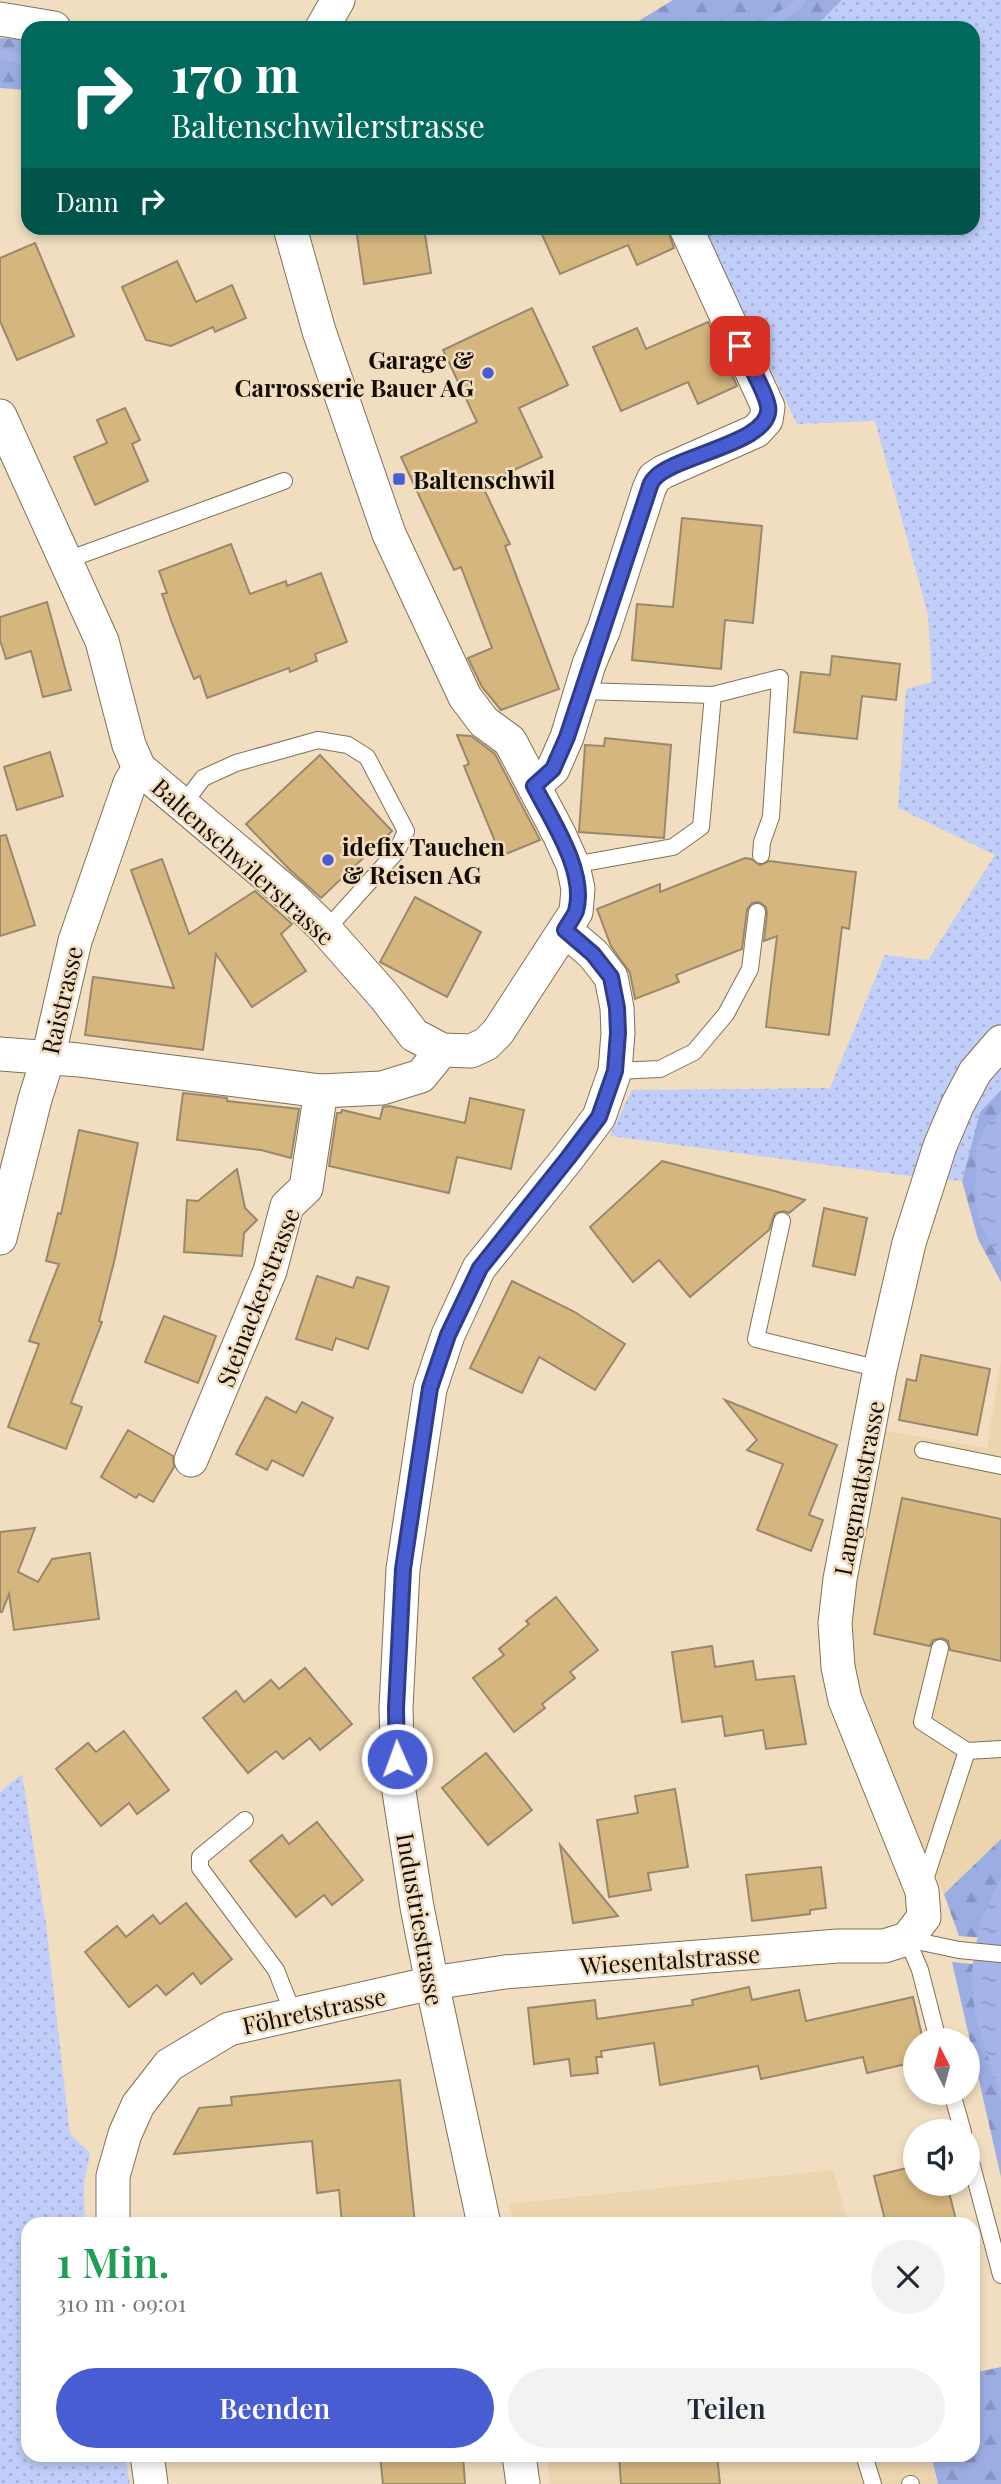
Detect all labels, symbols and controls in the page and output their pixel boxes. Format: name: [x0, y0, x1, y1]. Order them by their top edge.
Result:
text: 170 m: [171, 40, 299, 105]
icon: right: [56, 49, 147, 140]
text: Baltenschwilerstrasse: [171, 103, 485, 146]
icon: right: [133, 182, 171, 220]
text: Dann: [56, 184, 119, 219]
pin: [710, 316, 770, 376]
icon: arrive: [721, 327, 759, 365]
place label: Garage & Carrosserie Bauer AG: [235, 343, 474, 403]
marker: Garage & Carrosserie Bauer AG: [480, 365, 496, 381]
place label: Baltenschwil: [413, 463, 556, 495]
marker: Baltenschwil: [391, 471, 407, 487]
street label: Baltenschwilerstrasse: [146, 770, 342, 952]
place label: idefix Tauchen & Reisen AG: [342, 830, 505, 890]
marker: idefix Tauchen & Reisen AG: [320, 852, 336, 868]
street label: Raistrasse: [33, 943, 89, 1057]
street label: Steinackerstrasse: [208, 1203, 306, 1391]
street label: Langmattstrasse: [825, 1398, 891, 1578]
position arrow: [360, 1722, 434, 1796]
street label: Industriestrasse: [390, 1830, 452, 2008]
street label: Wiesentalstrasse: [578, 1937, 761, 1981]
street label: Föhretstrasse: [239, 1979, 389, 2041]
north arrow: [903, 2028, 980, 2105]
map controls: [903, 2028, 980, 2196]
button: sound: [903, 2119, 980, 2196]
text: 1 Min.: [56, 2233, 170, 2289]
button: close: [871, 2240, 945, 2314]
text: 310 m · 09:01: [56, 2287, 186, 2318]
button: Beenden: [56, 2368, 494, 2448]
button: Teilen: [508, 2368, 945, 2448]

